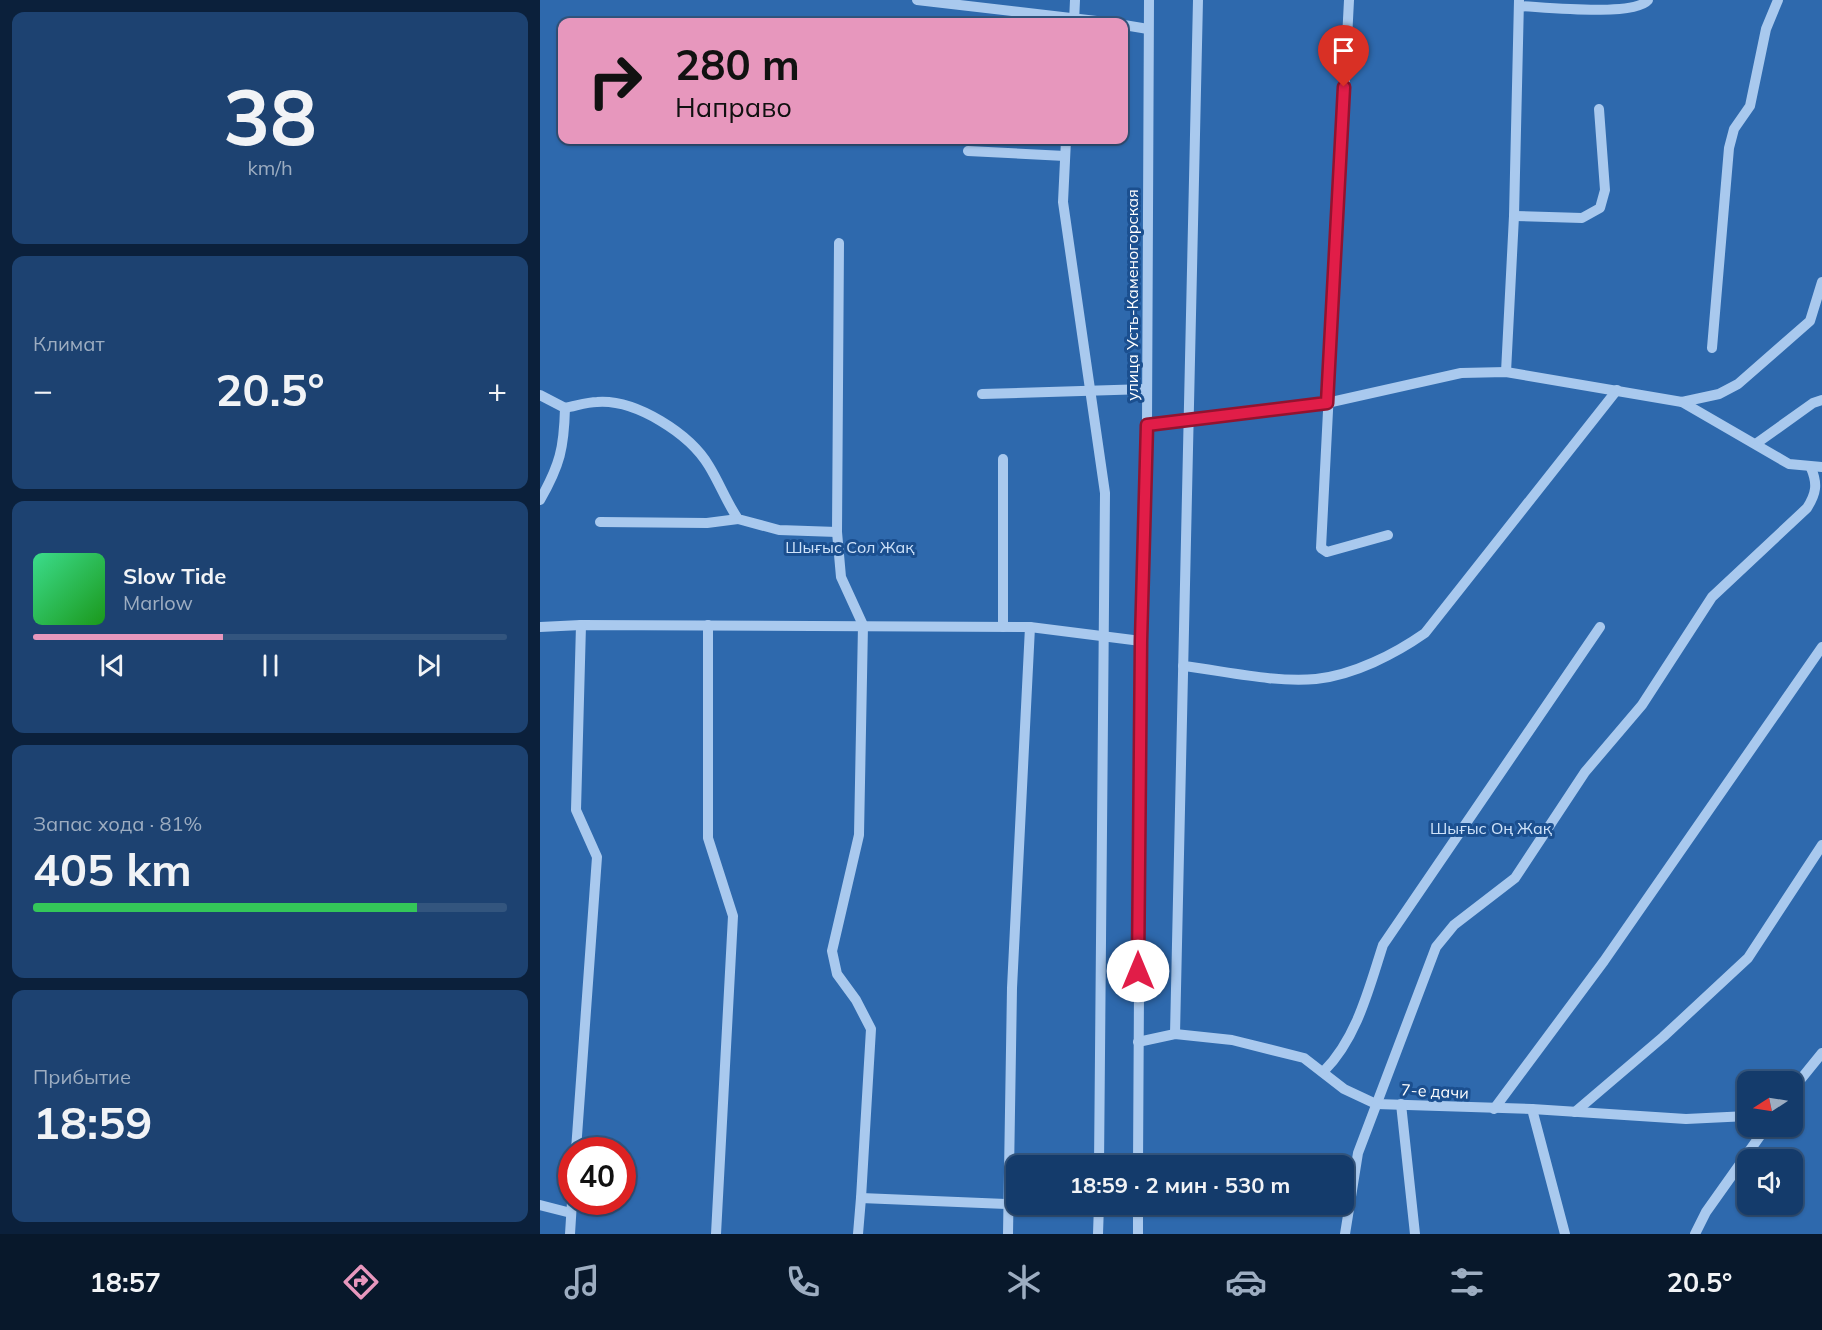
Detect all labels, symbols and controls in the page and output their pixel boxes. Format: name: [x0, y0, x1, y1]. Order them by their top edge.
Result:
pin: [1318, 25, 1369, 87]
icon: arrive: [1327, 34, 1360, 67]
text: 280 m: [675, 38, 800, 91]
icon: right: [576, 42, 654, 120]
text: 38: [223, 67, 317, 165]
text: Направо: [675, 90, 792, 124]
text: km/h: [247, 155, 293, 180]
street label: улица Усть-Каменогорская: [1122, 189, 1142, 401]
text: Климат: [33, 331, 105, 356]
text: 20.5°: [215, 361, 325, 417]
text: −: [33, 369, 53, 410]
text: +: [487, 369, 507, 410]
park label: Шығыс Сол Жақ: [785, 537, 915, 557]
text: Slow Tide: [123, 562, 226, 590]
text: Marlow: [123, 590, 193, 615]
icon: previous: [96, 649, 129, 682]
icon: pause: [254, 649, 287, 682]
icon: next: [412, 649, 445, 682]
text: Запас хода · 81%: [33, 811, 202, 836]
park label: Шығыс Оң Жақ: [1430, 818, 1553, 838]
text: 405 km: [33, 841, 192, 897]
position arrow: [1106, 939, 1170, 1003]
text: Прибытие: [33, 1064, 131, 1089]
north arrow: [1737, 1071, 1803, 1137]
map controls: [1737, 1071, 1803, 1215]
street label: 7-е дачи: [1401, 1079, 1469, 1103]
text: 18:59: [33, 1094, 152, 1150]
speed limit sign: 40: [558, 1137, 636, 1215]
button: sound: [1737, 1149, 1803, 1215]
text: 18:59 · 2 мин · 530 m: [1070, 1171, 1290, 1199]
icon: directions: [340, 1261, 382, 1303]
icon: music: [561, 1261, 603, 1303]
icon: phone: [782, 1261, 824, 1303]
icon: climate: [1003, 1261, 1045, 1303]
icon: car: [1225, 1261, 1267, 1303]
icon: filters: [1446, 1261, 1488, 1303]
text: 18:57: [90, 1265, 161, 1299]
text: 20.5°: [1667, 1265, 1732, 1299]

